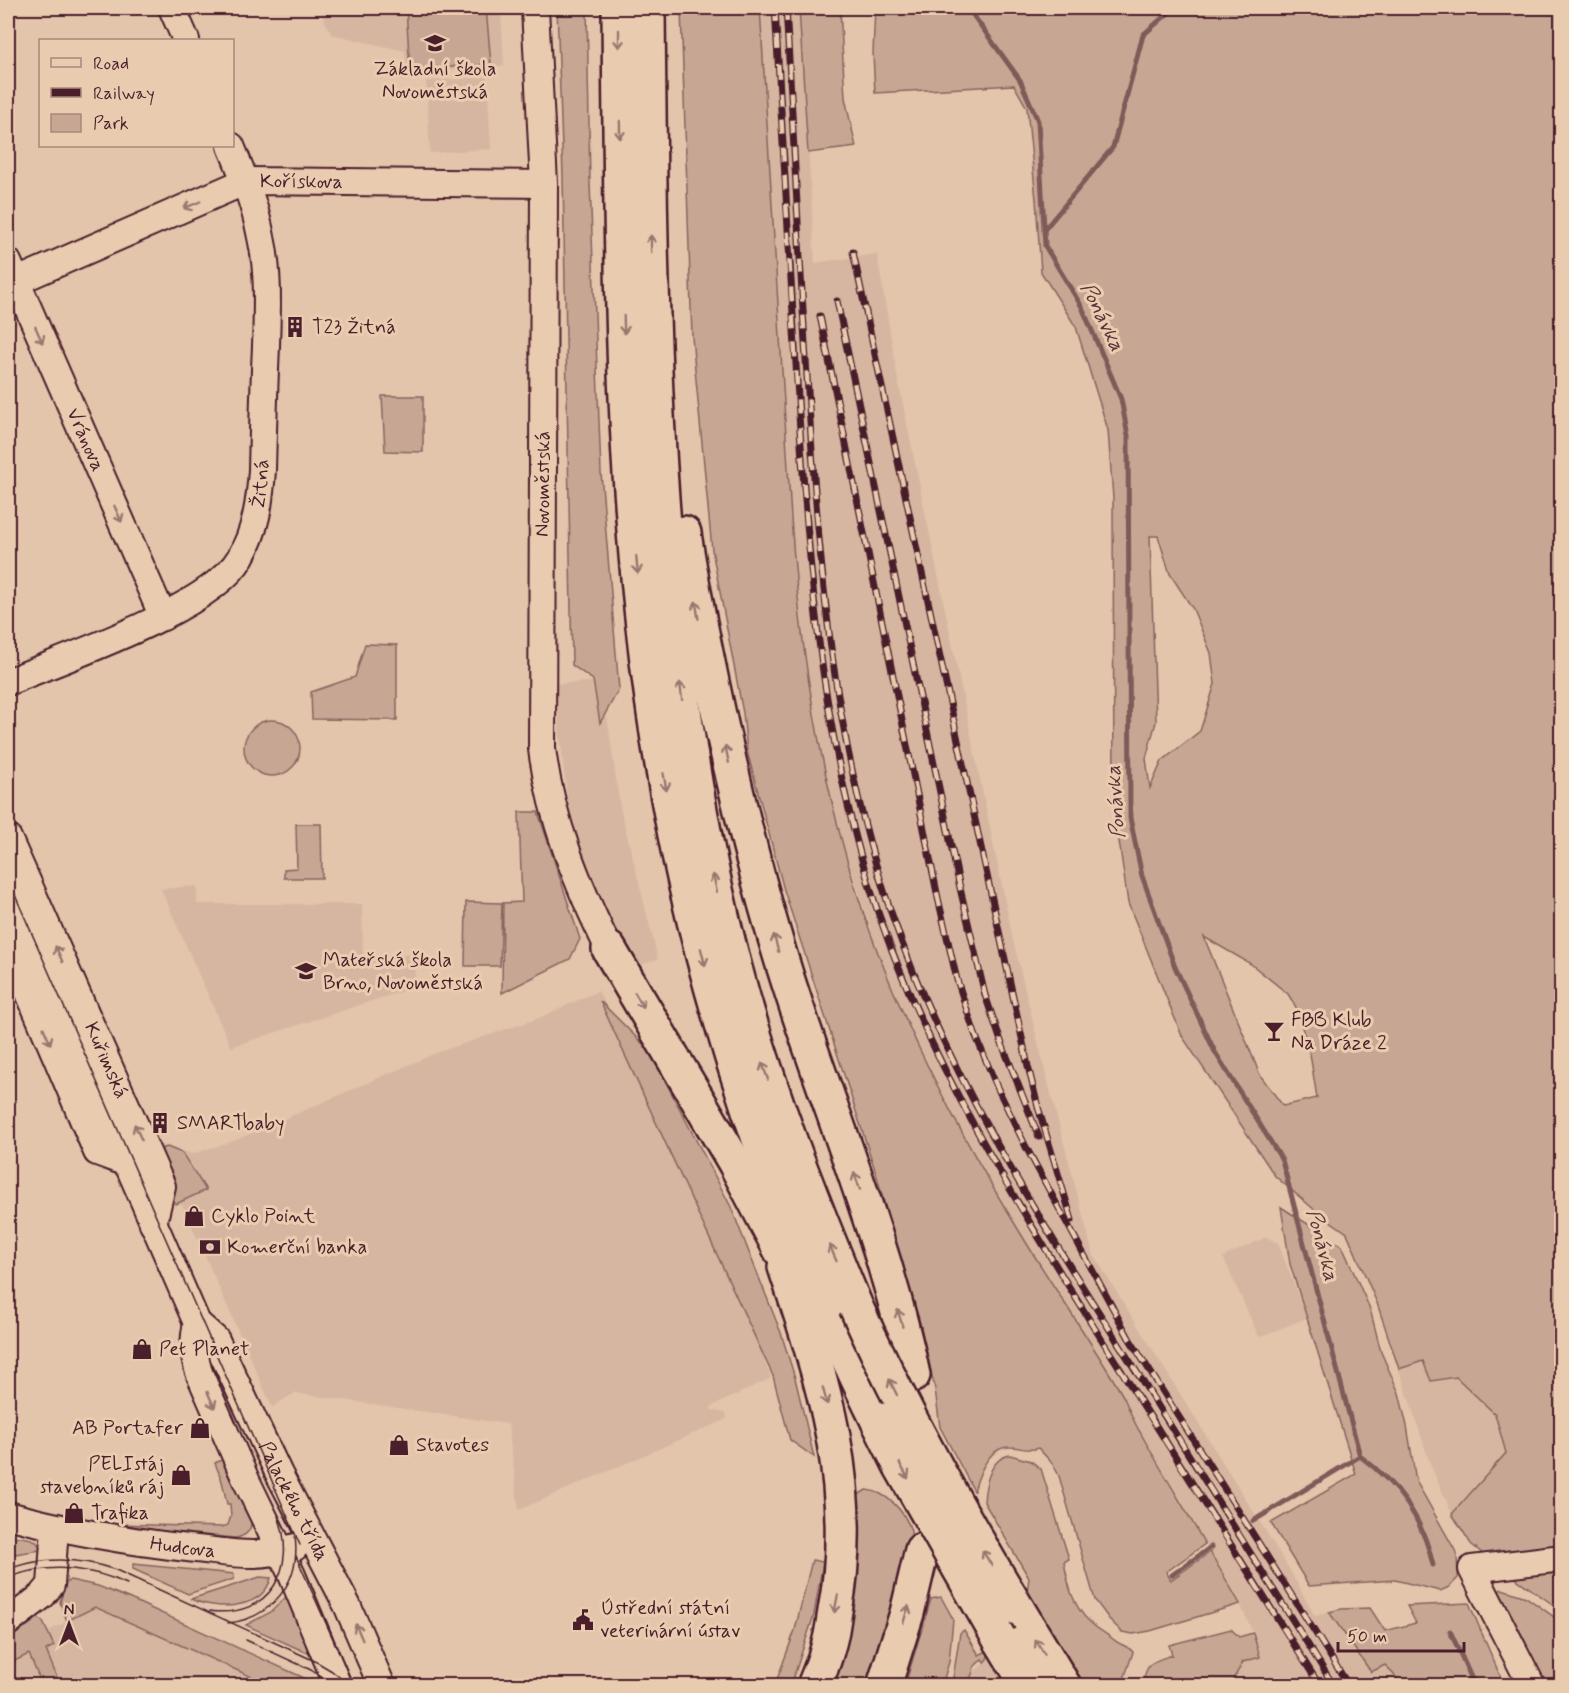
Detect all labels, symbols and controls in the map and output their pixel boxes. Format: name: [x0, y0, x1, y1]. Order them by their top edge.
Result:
one-way arrow: [613, 29, 625, 49]
school or university icon: Základní škola Novoměstská: [423, 31, 447, 55]
legend: [39, 39, 234, 147]
text: Road: [93, 52, 129, 76]
place label: Základní škola Novoměstská: [373, 56, 497, 106]
text: Railway: [93, 82, 155, 106]
text: Park: [93, 112, 129, 136]
one-way arrow: [614, 119, 626, 139]
street label: Kořískova: [260, 168, 343, 195]
one-way arrow: [184, 199, 202, 211]
one-way arrow: [645, 235, 657, 255]
water label: Ponávka: [1073, 278, 1131, 356]
place label: T23 Žitná: [312, 314, 396, 341]
one-way arrow: [618, 314, 629, 334]
building icon: T23 Žitná: [283, 315, 307, 339]
one-way arrow: [34, 325, 46, 343]
street label: Vránova: [60, 404, 111, 476]
street label: Novoměstská: [530, 431, 557, 537]
street label: Žitná: [245, 459, 276, 510]
one-way arrow: [112, 504, 124, 522]
one-way arrow: [632, 554, 643, 574]
one-way arrow: [691, 601, 702, 621]
one-way arrow: [675, 681, 686, 701]
one-way arrow: [721, 745, 733, 764]
water label: Ponávka: [1099, 764, 1133, 839]
one-way arrow: [660, 772, 671, 791]
one-way arrow: [709, 873, 720, 893]
one-way arrow: [770, 934, 781, 953]
one-way arrow: [53, 945, 64, 964]
place label: Mateřská škola Brno, Novoměstská: [323, 947, 483, 997]
one-way arrow: [697, 947, 709, 966]
school or university icon: Mateřská škola Brno, Novoměstská: [294, 959, 318, 983]
one-way arrow: [633, 991, 645, 1008]
place label: FBB Klub Na Dráze 2: [1291, 1007, 1387, 1057]
street label: Kuřimská: [78, 1018, 135, 1103]
bar icon: FBB Klub Na Dráze 2: [1262, 1019, 1286, 1043]
one-way arrow: [42, 1027, 53, 1045]
one-way arrow: [759, 1062, 770, 1081]
place label: SMARTbaby: [177, 1110, 284, 1137]
building icon: SMARTbaby: [148, 1111, 172, 1135]
one-way arrow: [132, 1124, 144, 1142]
one-way arrow: [850, 1172, 861, 1191]
place label: Cyklo Point: [211, 1203, 316, 1230]
shop icon: Cyklo Point: [182, 1204, 206, 1228]
water label: Ponávka: [1299, 1206, 1345, 1284]
place label: Komerční banka: [227, 1234, 367, 1261]
bank icon: Komerční banka: [198, 1235, 222, 1259]
one-way arrow: [827, 1245, 838, 1263]
one-way arrow: [894, 1309, 905, 1328]
place label: Pet Planet: [159, 1336, 250, 1363]
shop icon: Pet Planet: [130, 1337, 154, 1361]
one-way arrow: [887, 1378, 899, 1396]
one-way arrow: [820, 1386, 832, 1405]
one-way arrow: [206, 1391, 217, 1409]
place label: AB Portafer: [72, 1415, 184, 1442]
shop icon: AB Portafer: [188, 1416, 212, 1440]
place label: Stavotes: [416, 1432, 489, 1459]
shop icon: Stavotes: [387, 1433, 411, 1457]
street label: Palackého třída: [252, 1437, 335, 1566]
place label: PELIstáj stavebníků ráj: [40, 1451, 164, 1501]
one-way arrow: [898, 1462, 910, 1479]
shop icon: PELIstáj stavebníků ráj: [169, 1463, 193, 1487]
place label: Trafika: [91, 1500, 149, 1527]
shop icon: Trafika: [62, 1501, 86, 1525]
street label: Hudcova: [148, 1530, 217, 1565]
one-way arrow: [980, 1550, 992, 1567]
north arrow: [39, 1594, 99, 1654]
one-way arrow: [830, 1594, 841, 1614]
place label: Ústřední státní veterinární ústav: [600, 1595, 740, 1645]
text: N: [64, 1600, 74, 1621]
one-way arrow: [901, 1605, 912, 1624]
public building icon: Ústřední státní veterinární ústav: [571, 1608, 595, 1632]
scale bar: [1338, 1615, 1464, 1653]
one-way arrow: [353, 1623, 364, 1641]
text: 50 m: [1347, 1625, 1387, 1649]
one-way arrow: [1034, 1639, 1046, 1656]

